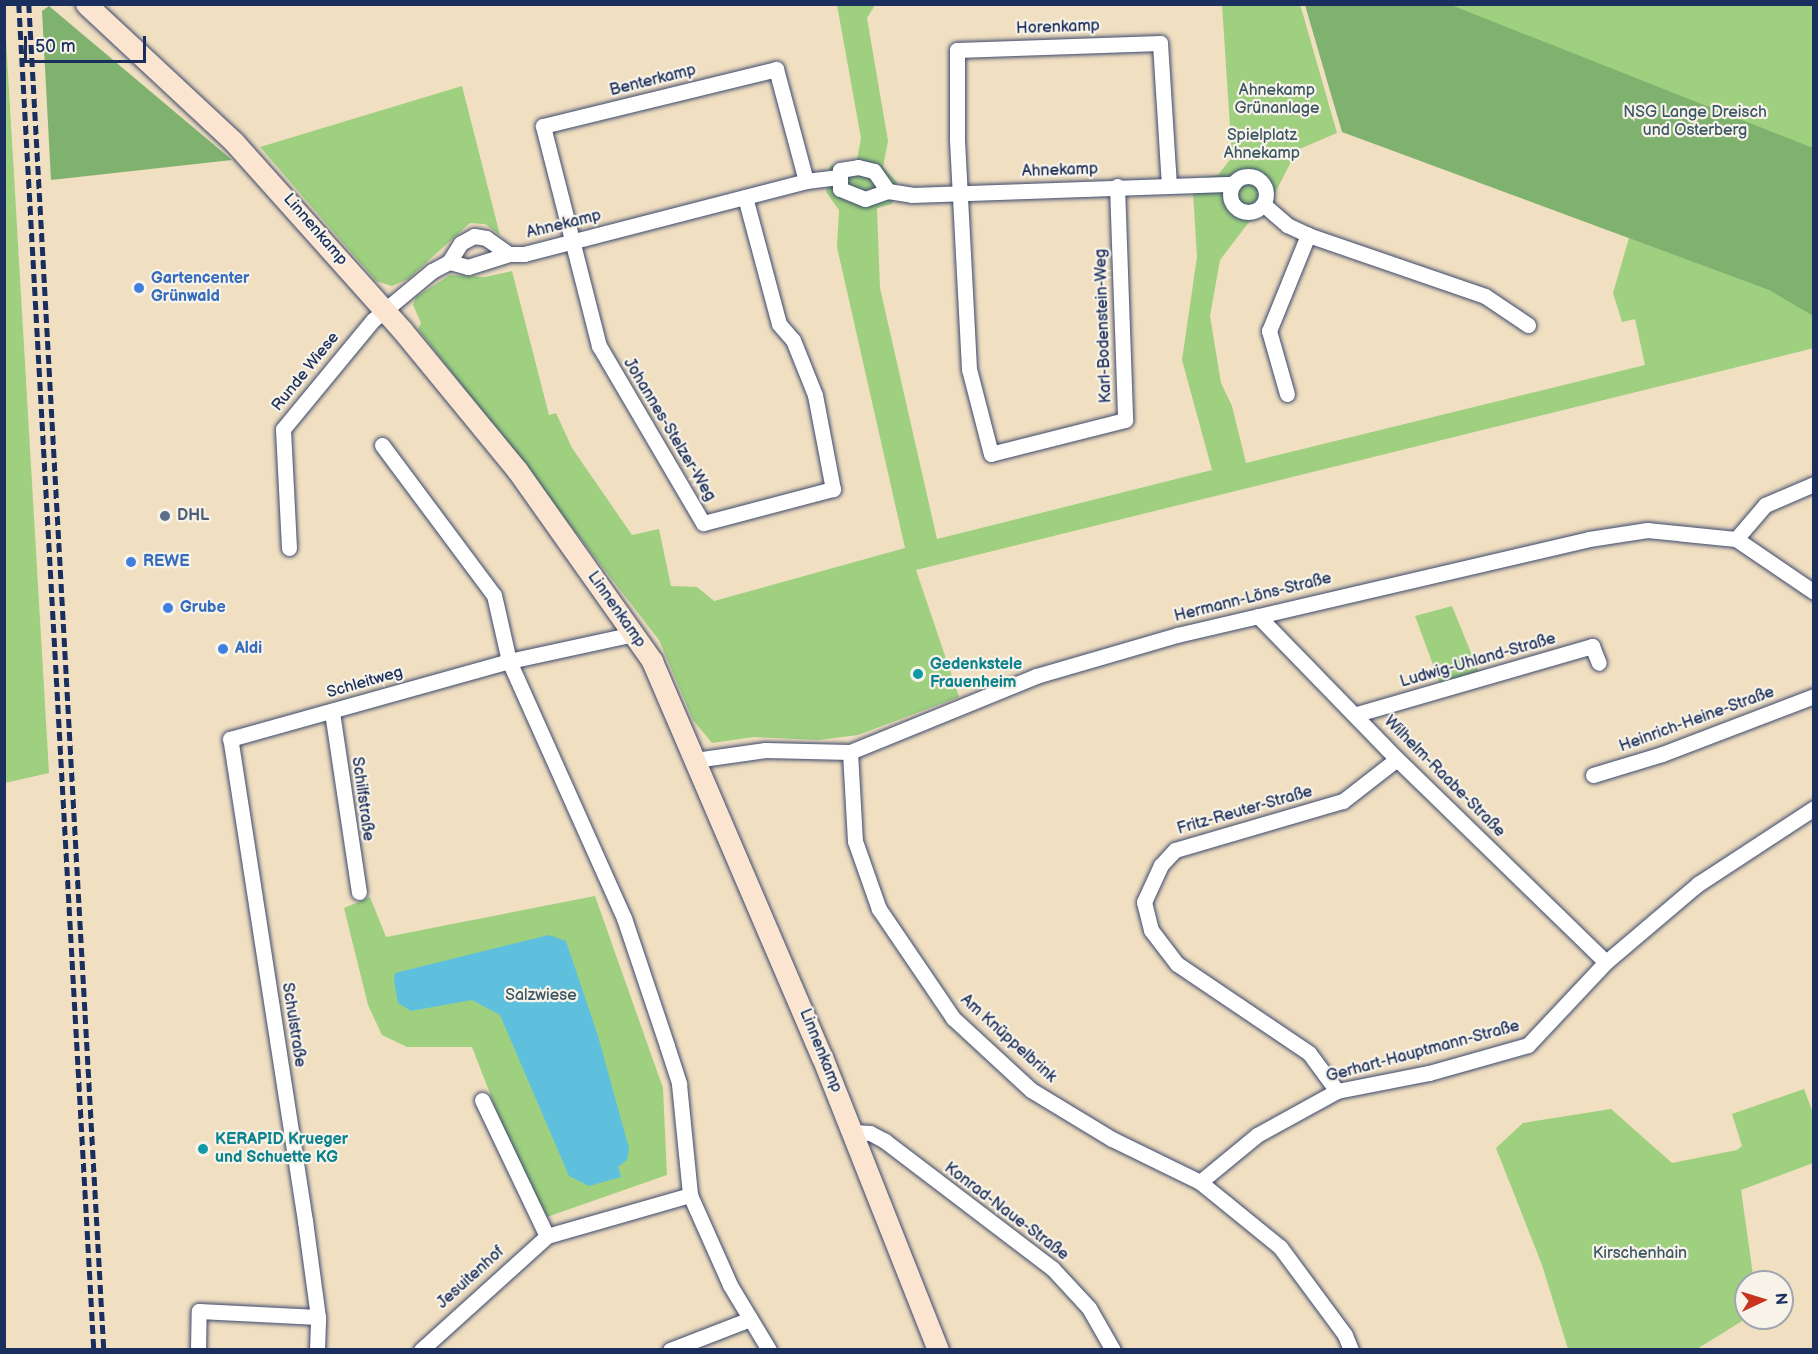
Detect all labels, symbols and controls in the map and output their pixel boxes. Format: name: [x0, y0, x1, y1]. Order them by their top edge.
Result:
street label: Horenkamp: [1016, 17, 1100, 39]
scale bar: [27, 24, 148, 62]
text: 50 m: [35, 36, 76, 57]
street label: Benterkamp: [608, 61, 698, 101]
park label: Ahnekamp Grünanlage: [1234, 81, 1320, 119]
park label: NSG Lange Dreisch und Osterberg: [1623, 103, 1767, 141]
park label: Spielplatz Ahnekamp: [1224, 126, 1300, 164]
street label: Ahnekamp: [1022, 160, 1098, 182]
street label: Linnenkamp: [279, 190, 351, 270]
street label: Ahnekamp: [525, 206, 603, 244]
street label: Karl-Bodenstein-Weg: [1092, 248, 1116, 404]
place label: Gartencenter Grünwald: [151, 269, 249, 307]
marker: Gartencenter Grünwald: [132, 281, 146, 295]
street label: Runde Wiese: [268, 328, 344, 416]
street label: Johannes-Stelzer-Weg: [619, 355, 719, 505]
place label: DHL: [177, 506, 209, 526]
marker: DHL: [158, 509, 172, 523]
place label: REWE: [143, 552, 190, 572]
marker: REWE: [124, 555, 138, 569]
street label: Linnenkamp: [583, 568, 649, 652]
street label: Hermann-Löns-Straße: [1172, 569, 1334, 627]
place label: Grube: [180, 598, 226, 618]
marker: Grube: [161, 601, 175, 615]
street label: Ludwig-Uhland-Straße: [1398, 630, 1558, 692]
place label: Aldi: [235, 639, 262, 659]
marker: Aldi: [216, 642, 230, 656]
place label: Gedenkstele Frauenheim: [930, 655, 1022, 693]
street label: Schleitweg: [325, 663, 405, 703]
marker: Gedenkstele Frauenheim: [911, 667, 925, 681]
street label: Heinrich-Heine-Straße: [1617, 683, 1777, 757]
street label: Wilhelm-Raabe-Straße: [1379, 712, 1509, 842]
street label: Schilfstraße: [347, 756, 377, 842]
street label: Fritz-Reuter-Straße: [1175, 782, 1315, 840]
street label: Schulstraße: [277, 981, 309, 1069]
park label: Salzwiese: [505, 986, 577, 1006]
street label: Am Knüppelbrink: [956, 991, 1060, 1087]
street label: Linnenkamp: [794, 1006, 846, 1096]
street label: Gerhart-Hauptmann-Straße: [1324, 1017, 1522, 1087]
place label: KERAPID Krueger und Schuette KG: [215, 1130, 348, 1168]
marker: KERAPID Krueger und Schuette KG: [196, 1142, 210, 1156]
street label: Konrad-Naue-Straße: [940, 1159, 1072, 1265]
street label: Jesuitenhof: [433, 1243, 509, 1313]
park label: Kirschenhain: [1593, 1244, 1687, 1264]
north arrow: [1734, 1270, 1794, 1330]
text: N: [1771, 1292, 1790, 1306]

